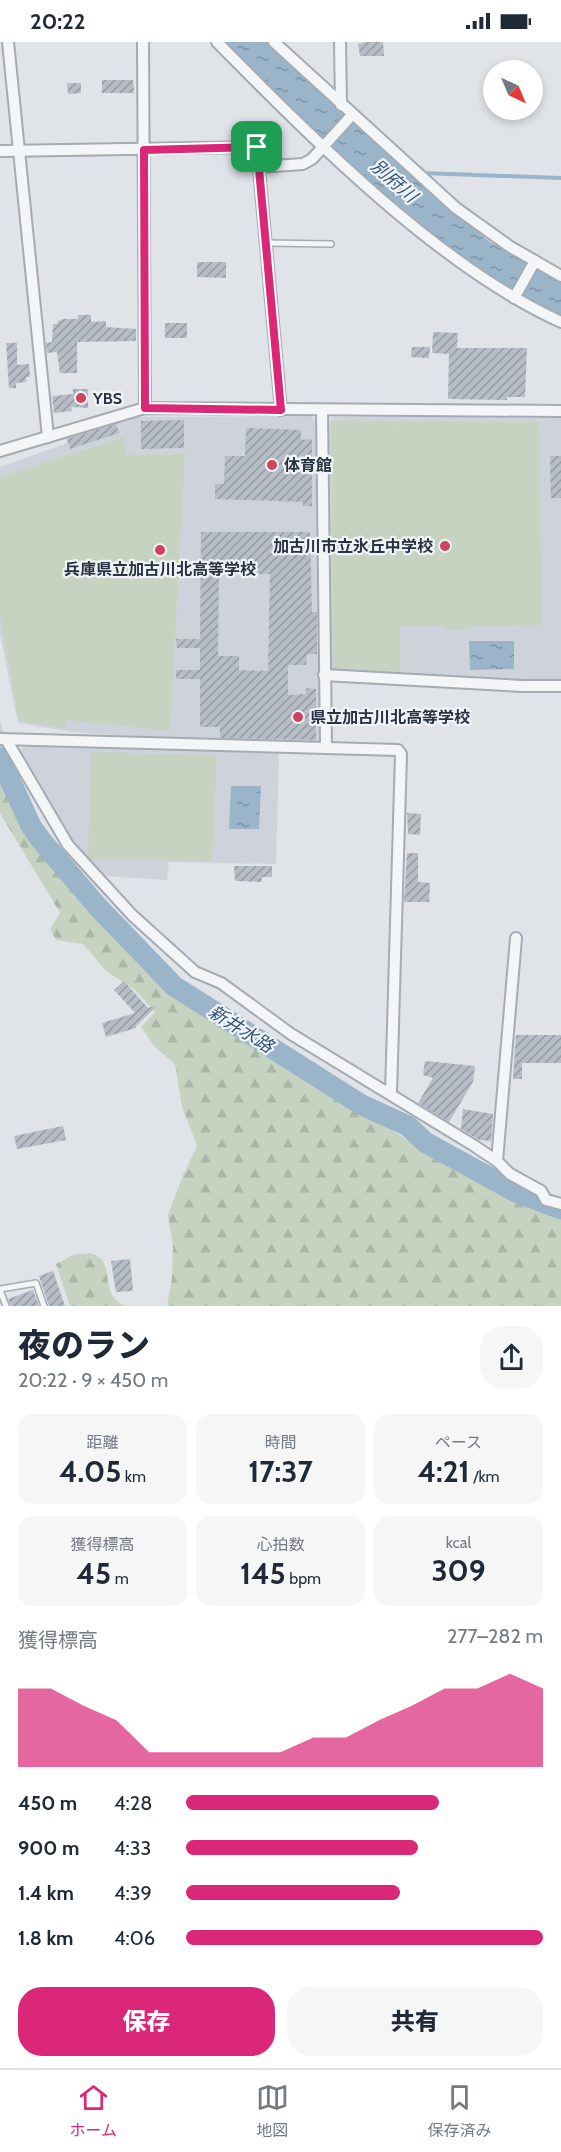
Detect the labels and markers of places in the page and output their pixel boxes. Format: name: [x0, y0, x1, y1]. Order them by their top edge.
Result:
pin: [231, 121, 282, 172]
place label: YBS: [92, 389, 122, 408]
marker: YBS: [74, 391, 88, 405]
place label: 体育館: [284, 456, 332, 475]
marker: 体育館: [265, 458, 279, 472]
place label: 加古川市立氷丘中学校: [273, 537, 433, 556]
marker: 加古川市立氷丘中学校: [438, 539, 452, 553]
marker: 兵庫県立加古川北高等学校: [153, 543, 167, 557]
place label: 兵庫県立加古川北高等学校: [64, 560, 256, 579]
place label: 県立加古川北高等学校: [310, 708, 470, 727]
marker: 県立加古川北高等学校: [291, 710, 305, 724]

